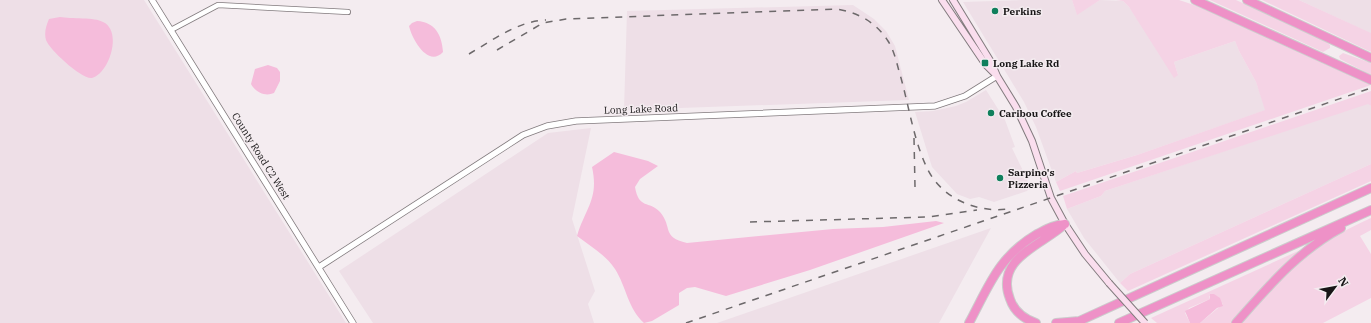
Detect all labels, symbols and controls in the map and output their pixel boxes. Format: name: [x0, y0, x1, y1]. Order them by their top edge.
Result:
place label: Perkins: [1003, 5, 1041, 18]
marker: Perkins: [990, 6, 1000, 16]
place label: Long Lake Rd: [993, 57, 1060, 70]
marker: Long Lake Rd: [980, 58, 990, 68]
street label: Long Lake Road: [604, 101, 678, 117]
place label: Caribou Coffee: [999, 107, 1072, 120]
marker: Caribou Coffee: [986, 108, 996, 118]
street label: County Road C2 West: [229, 110, 293, 202]
place label: Sarpino's Pizzeria: [1008, 166, 1055, 191]
marker: Sarpino's Pizzeria: [995, 173, 1005, 183]
north arrow: [1315, 267, 1355, 307]
text: N: [1335, 274, 1352, 289]

